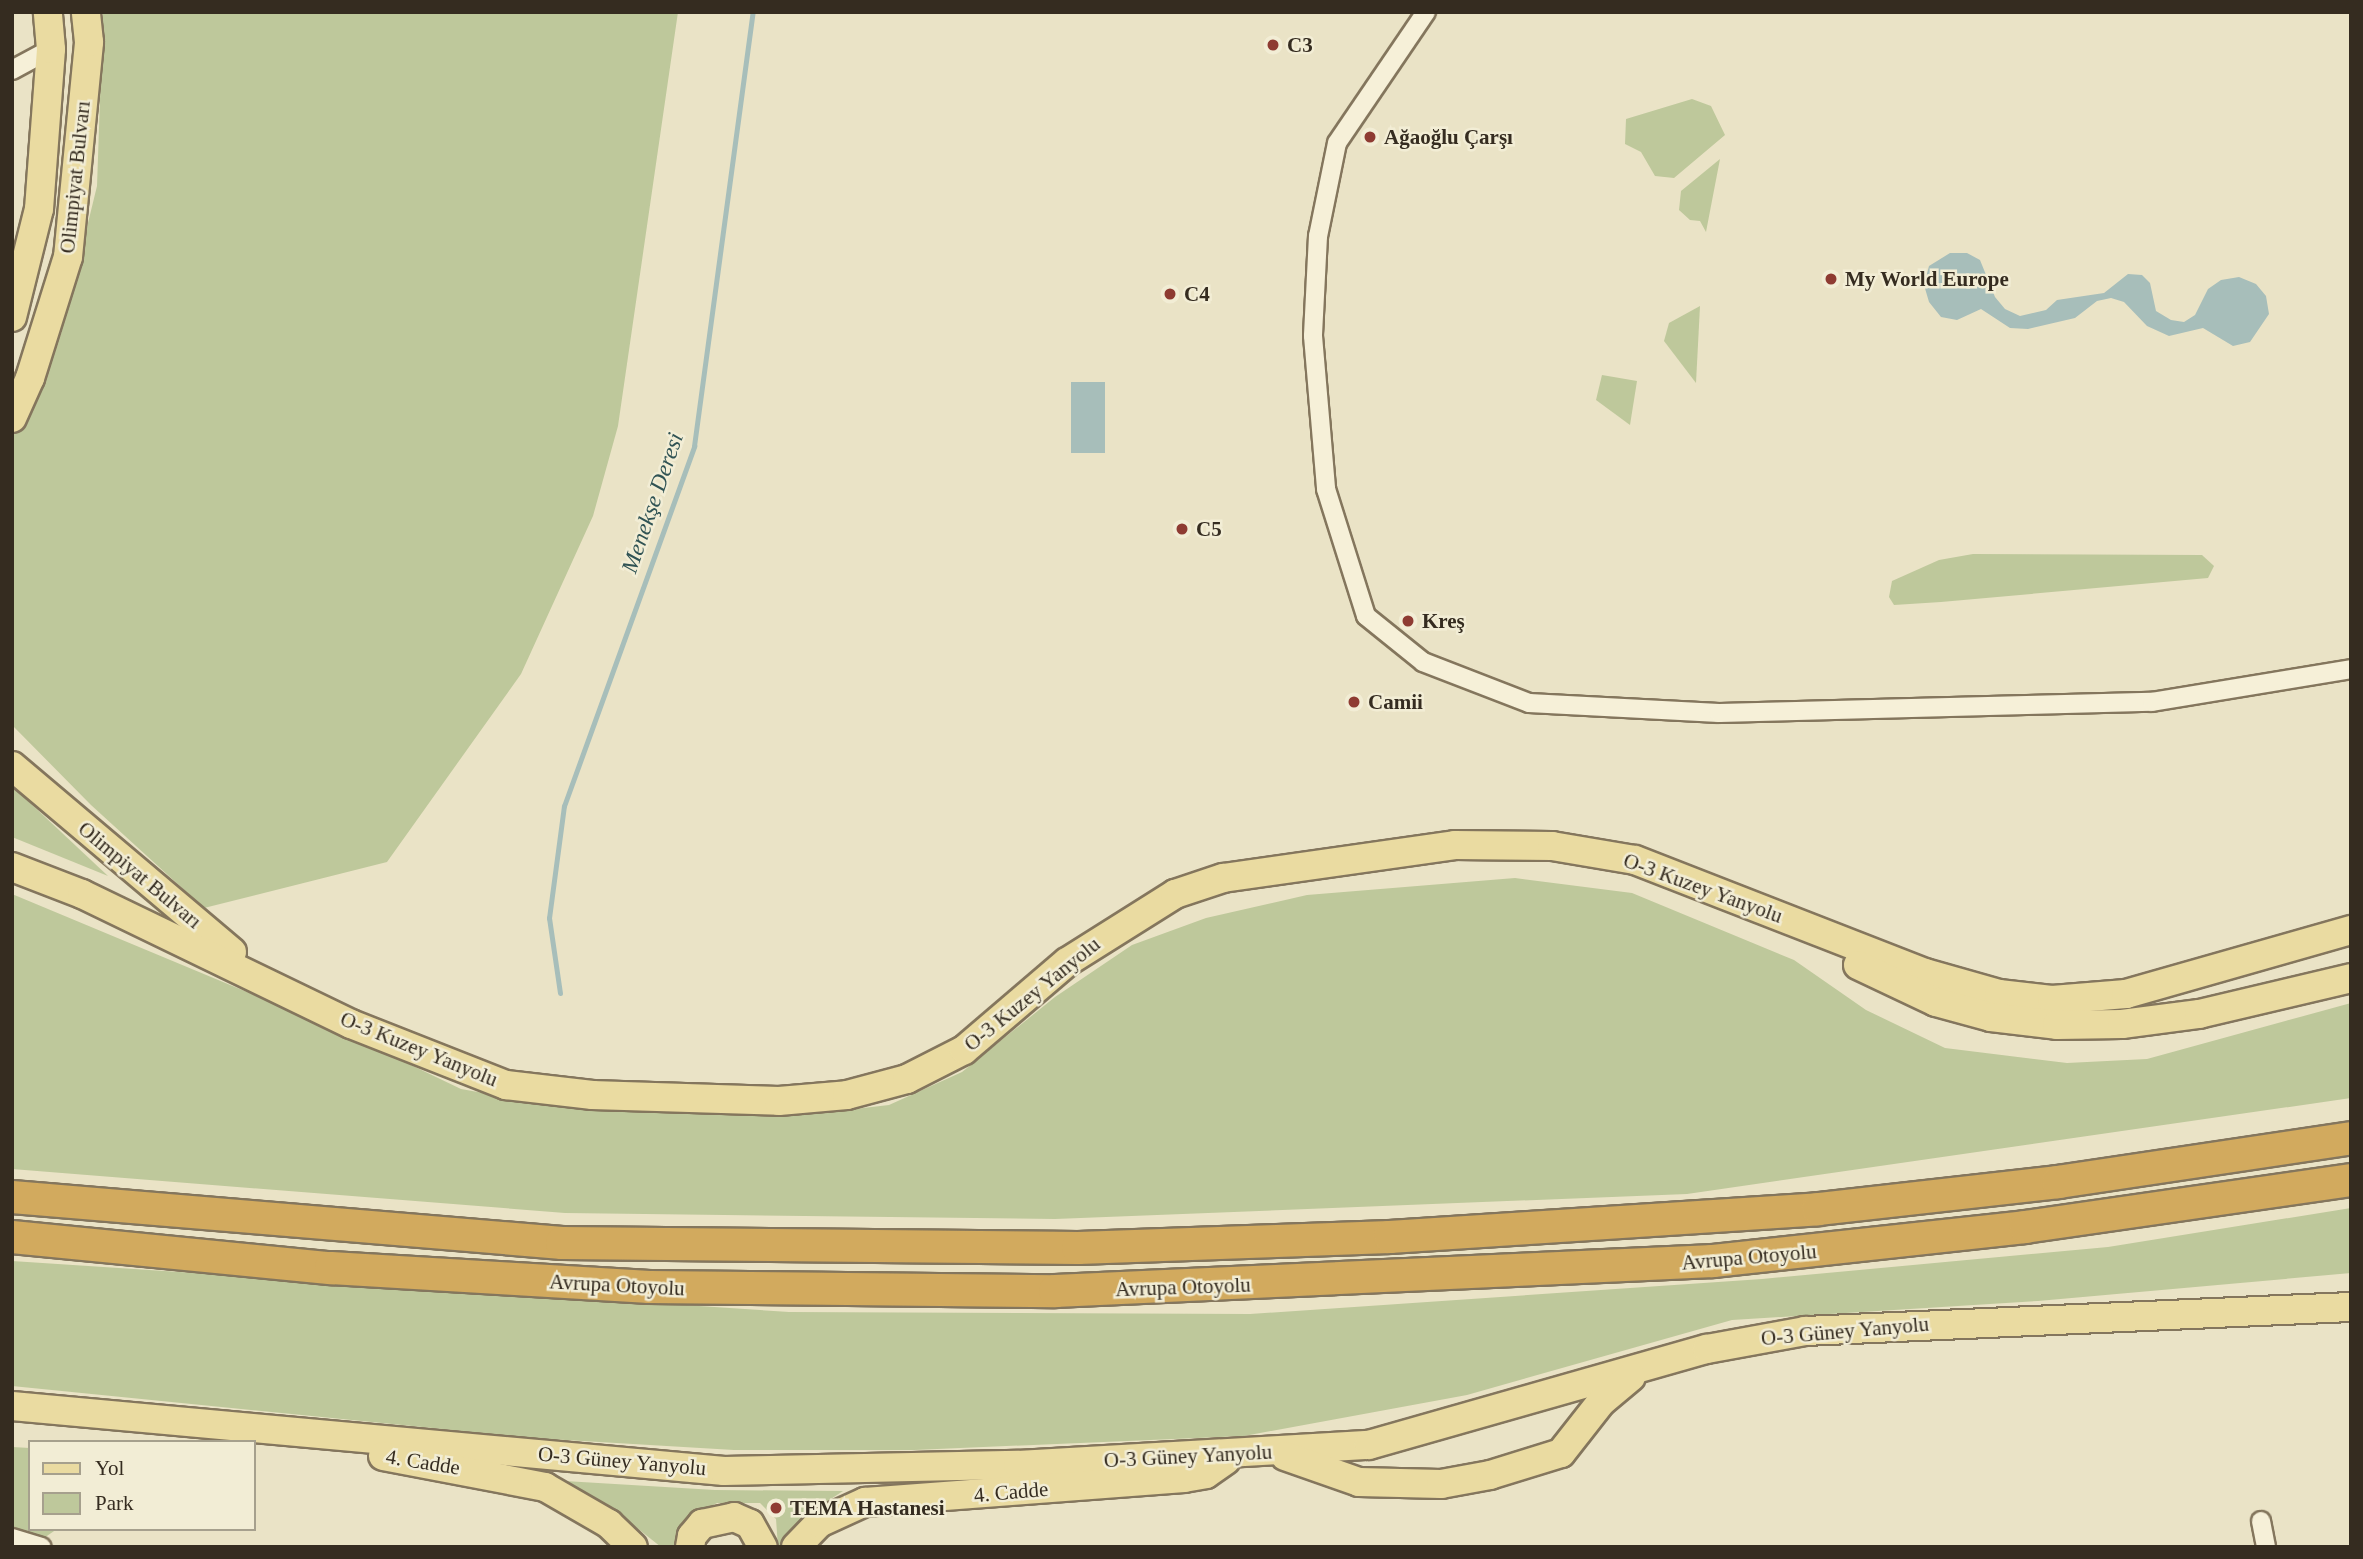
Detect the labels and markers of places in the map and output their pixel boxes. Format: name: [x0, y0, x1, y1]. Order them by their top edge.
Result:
place label: C3: [1287, 32, 1313, 58]
marker: C3: [1265, 37, 1281, 53]
place label: Ağaoğlu Çarşı: [1384, 124, 1513, 150]
marker: Ağaoğlu Çarşı: [1362, 129, 1378, 145]
place label: My World Europe: [1845, 266, 2009, 292]
marker: My World Europe: [1823, 271, 1839, 287]
place label: C4: [1184, 281, 1210, 307]
marker: C4: [1162, 286, 1178, 302]
place label: C5: [1196, 516, 1222, 542]
marker: C5: [1174, 521, 1190, 537]
place label: Kreş: [1422, 608, 1465, 634]
marker: Kreş: [1400, 613, 1416, 629]
place label: Camii: [1368, 689, 1423, 715]
marker: Camii: [1346, 694, 1362, 710]
place label: TEMA Hastanesi: [790, 1495, 946, 1521]
marker: TEMA Hastanesi: [768, 1500, 784, 1516]

